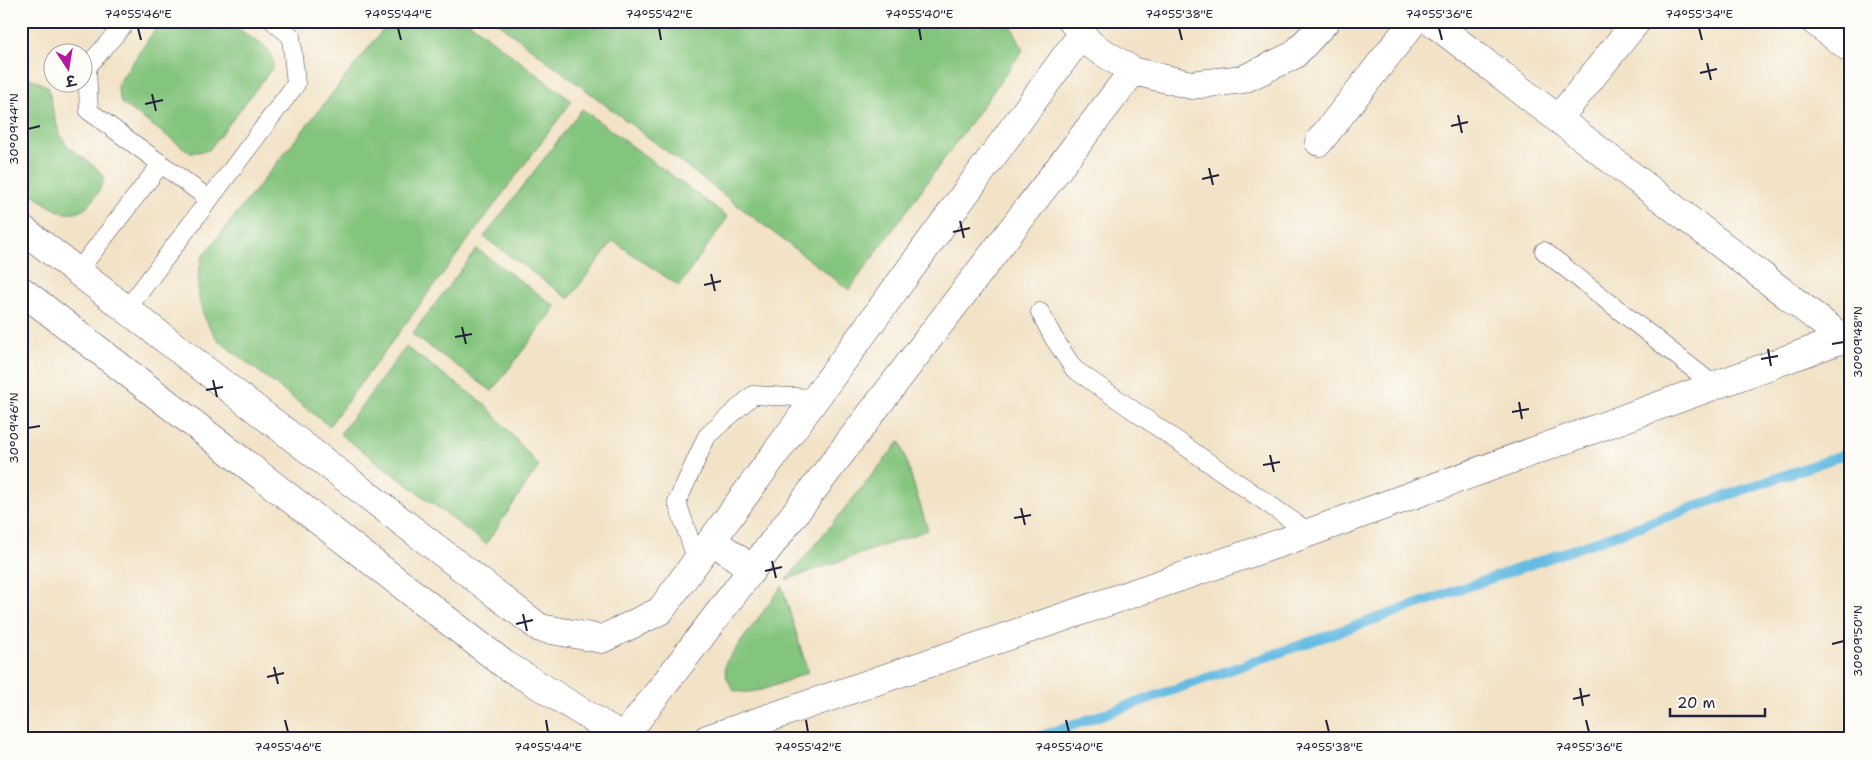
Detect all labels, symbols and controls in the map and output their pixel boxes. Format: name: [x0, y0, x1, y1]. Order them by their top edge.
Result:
text: 74°55'46"E: [104, 6, 172, 22]
text: 74°55'44"E: [364, 6, 432, 22]
text: 74°55'42"E: [625, 6, 693, 22]
text: 74°55'40"E: [885, 6, 953, 22]
text: 74°55'38"E: [1145, 6, 1213, 22]
text: 74°55'36"E: [1405, 6, 1473, 22]
text: 74°55'34"E: [1665, 6, 1733, 22]
north arrow: [42, 42, 92, 92]
text: उ: [63, 71, 79, 91]
text: 30°09'44"N: [6, 93, 22, 165]
text: 30°09'48"N: [1850, 306, 1866, 378]
text: 30°09'46"N: [6, 392, 22, 464]
text: 30°09'50"N: [1850, 605, 1866, 677]
scale bar: [1670, 685, 1764, 717]
text: 20 m: [1677, 693, 1716, 713]
text: 74°55'46"E: [254, 739, 322, 755]
text: 74°55'44"E: [514, 739, 582, 755]
text: 74°55'42"E: [774, 739, 842, 755]
text: 74°55'40"E: [1035, 739, 1103, 755]
text: 74°55'38"E: [1295, 739, 1363, 755]
text: 74°55'36"E: [1555, 739, 1623, 755]

